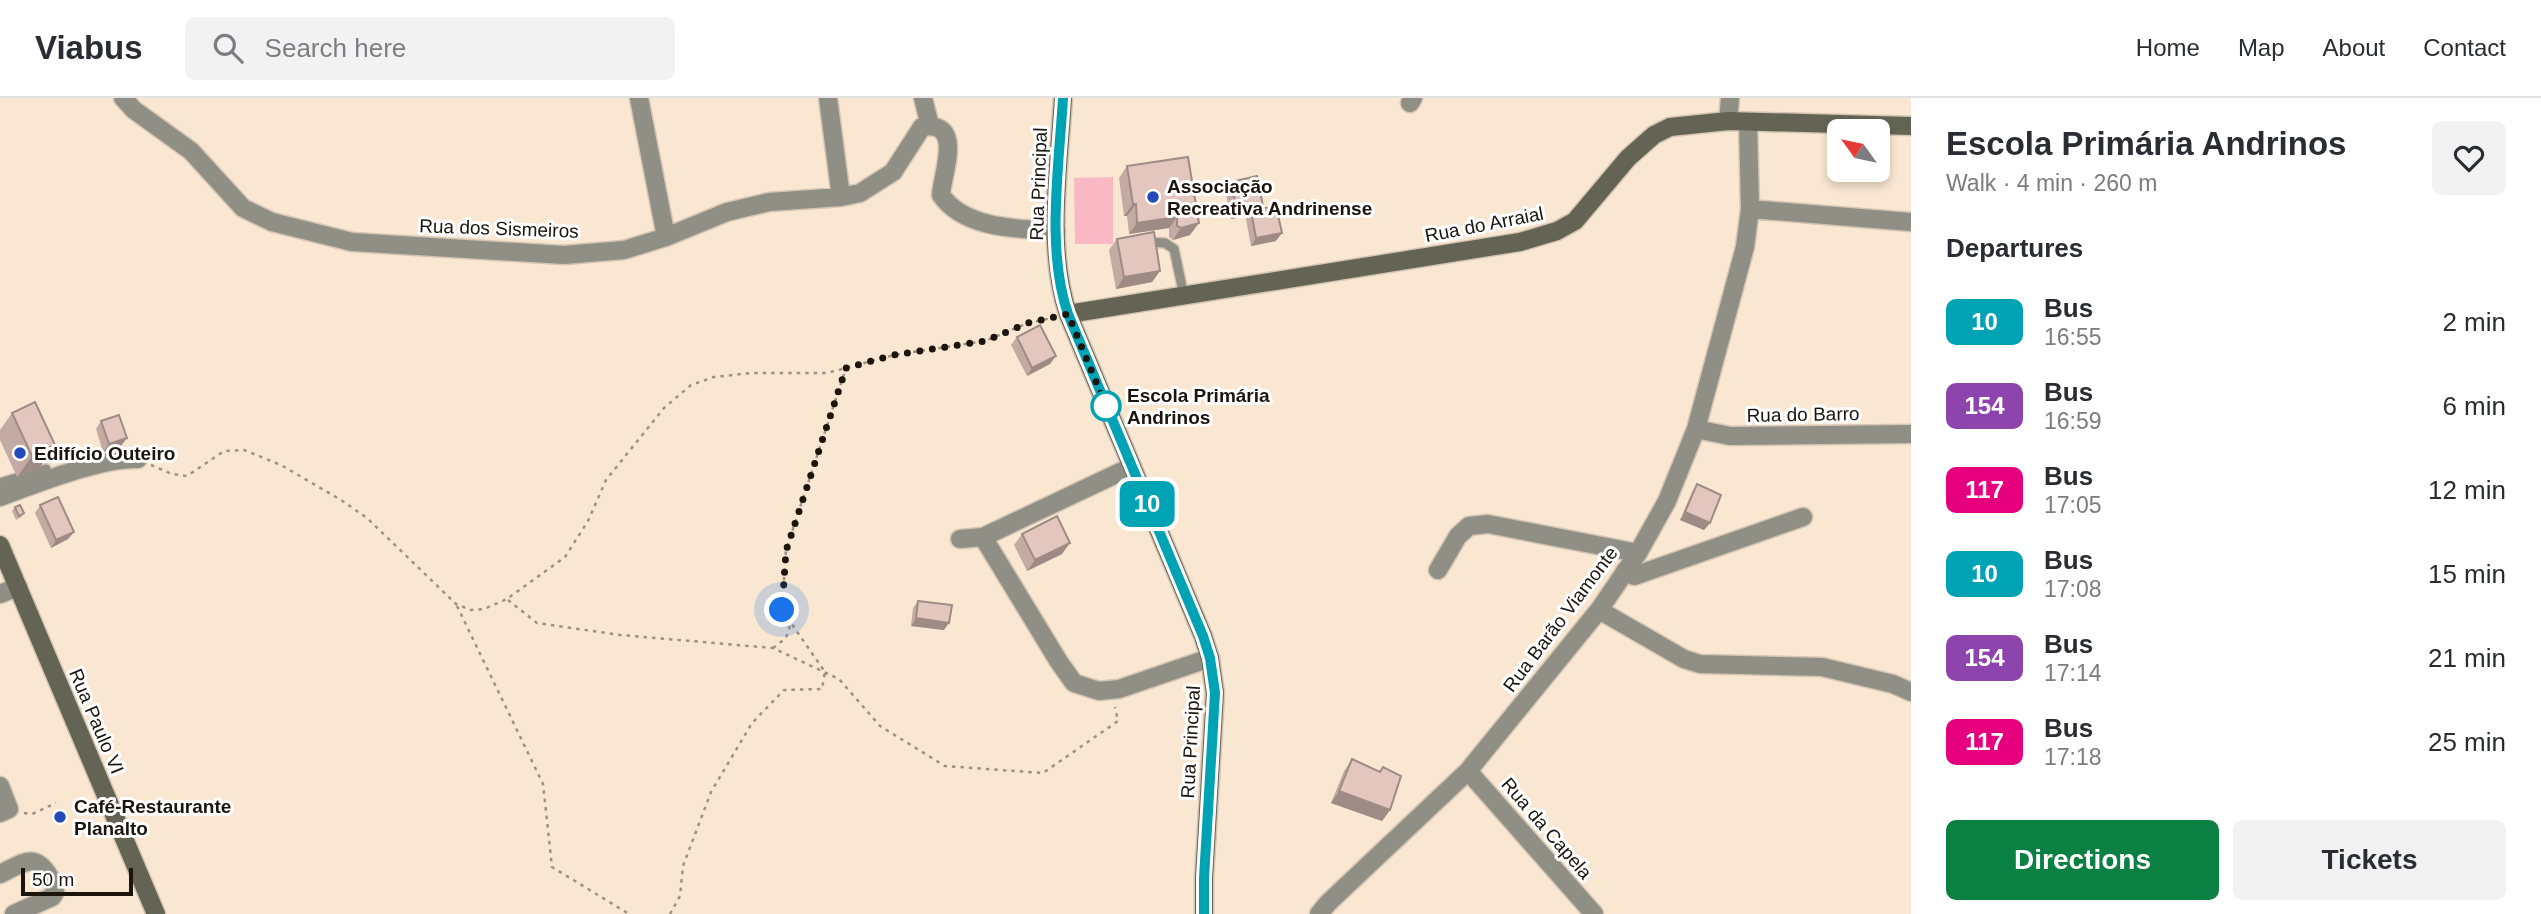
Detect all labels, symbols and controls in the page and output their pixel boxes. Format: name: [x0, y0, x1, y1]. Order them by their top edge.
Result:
search box: [185, 17, 675, 80]
text: Viabus: [35, 29, 143, 66]
icon: search: [209, 29, 247, 67]
text: Search here: [265, 33, 406, 63]
text: Home: [2136, 34, 2200, 61]
text: Map: [2238, 34, 2285, 61]
text: About: [2323, 34, 2385, 61]
text: Contact: [2423, 34, 2506, 61]
north arrow: [1827, 119, 1890, 182]
map controls: [1827, 119, 1890, 182]
button: heart: [2432, 121, 2506, 195]
text: Escola Primária Andrinos: [1946, 125, 2346, 162]
street label: Rua Principal: [1026, 127, 1051, 241]
text: Walk · 4 min · 260 m: [1946, 170, 2157, 196]
place label: Associação Recreativa Andrinense: [1167, 176, 1372, 219]
marker: Associação Recreativa Andrinense: [1145, 189, 1161, 205]
street label: Rua do Arraial: [1423, 203, 1545, 246]
street label: Rua dos Sismeiros: [419, 215, 579, 242]
text: Departures: [1946, 233, 2083, 263]
text: Bus: [2044, 293, 2093, 323]
text: 2 min: [2442, 307, 2506, 337]
text: 10: [1971, 308, 1998, 335]
text: 16:55: [2044, 324, 2102, 350]
text: Bus: [2044, 377, 2093, 407]
place label: Escola Primária Andrinos: [1127, 385, 1270, 428]
marker: Escola Primária Andrinos: [1091, 391, 1121, 421]
text: 6 min: [2442, 391, 2506, 421]
text: 154: [1964, 392, 2005, 419]
street label: Rua do Barro: [1746, 403, 1860, 426]
text: 16:59: [2044, 408, 2102, 434]
place label: Edifício Outeiro: [34, 443, 175, 464]
marker: Edifício Outeiro: [12, 445, 28, 461]
text: Bus: [2044, 461, 2093, 491]
text: 12 min: [2428, 475, 2506, 505]
text: 117: [1965, 476, 2004, 503]
line badge: 10: [1116, 481, 1178, 527]
text: 10: [1134, 490, 1160, 517]
text: 17:05: [2044, 492, 2102, 518]
street label: Rua Barão Viamonte: [1499, 543, 1622, 696]
text: Bus: [2044, 545, 2093, 575]
text: 15 min: [2428, 559, 2506, 589]
text: 10: [1971, 560, 1998, 587]
text: 17:08: [2044, 576, 2102, 602]
your location: [764, 592, 799, 627]
text: Bus: [2044, 629, 2093, 659]
text: 21 min: [2428, 643, 2506, 673]
text: 154: [1964, 644, 2005, 671]
text: 17:14: [2044, 660, 2102, 686]
street label: Rua Paulo VI: [65, 666, 128, 777]
street label: Rua Principal: [1177, 685, 1204, 799]
text: Bus: [2044, 713, 2093, 743]
text: 25 min: [2428, 727, 2506, 757]
text: 117: [1965, 728, 2004, 755]
text: 17:18: [2044, 744, 2102, 770]
street label: Rua da Capela: [1497, 774, 1596, 883]
place label: Café-Restaurante Planalto: [74, 796, 231, 839]
marker: Café-Restaurante Planalto: [52, 809, 68, 825]
button: Directions: [1946, 820, 2219, 900]
button: Tickets: [2233, 820, 2506, 900]
scale bar: [21, 865, 133, 897]
text: 50 m: [32, 869, 74, 890]

